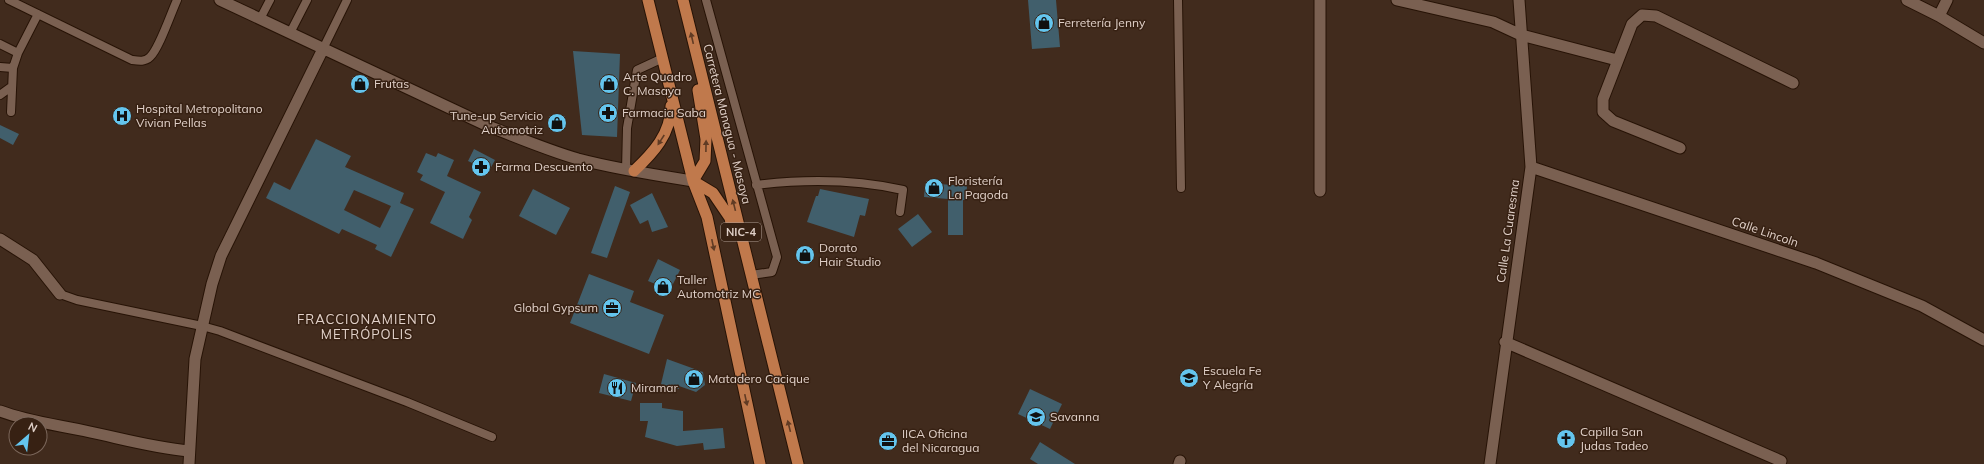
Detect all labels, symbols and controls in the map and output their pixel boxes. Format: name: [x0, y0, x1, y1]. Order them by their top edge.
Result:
shop icon: Ferretería Jenny: [1033, 12, 1055, 34]
place label: Ferretería Jenny: [1058, 15, 1146, 30]
one-way arrow: [688, 32, 694, 44]
street label: Carretera Managua - Masaya: [700, 42, 755, 205]
place label: Arte Quadro C. Masaya: [623, 69, 692, 98]
shop icon: Frutas: [349, 73, 371, 95]
shop icon: Arte Quadro C. Masaya: [598, 73, 620, 95]
place label: Frutas: [374, 76, 409, 91]
place label: Hospital Metropolitano Vivian Pellas: [136, 101, 263, 130]
pharmacy icon: Farmacia Saba: [597, 102, 619, 124]
hospital icon: Hospital Metropolitano Vivian Pellas: [111, 105, 133, 127]
place label: Farmacia Saba: [622, 105, 706, 120]
place label: Tune-up Servicio Automotriz: [450, 108, 543, 137]
shop icon: Tune-up Servicio Automotriz: [546, 112, 568, 134]
one-way arrow: [657, 135, 665, 145]
one-way arrow: [703, 139, 709, 152]
pharmacy icon: Farma Descuento: [470, 156, 492, 178]
place label: Farma Descuento: [495, 159, 593, 174]
place label: Floristería La Pagoda: [948, 173, 1008, 202]
shop icon: Floristería La Pagoda: [923, 177, 945, 199]
street label: Calle La Cuaresma: [1493, 178, 1522, 284]
one-way arrow: [731, 199, 737, 211]
street label: Calle Lincoln: [1730, 213, 1800, 250]
road number: NIC-4: [721, 223, 761, 241]
one-way arrow: [710, 239, 716, 251]
place label: Dorato Hair Studio: [819, 240, 881, 269]
shop icon: Dorato Hair Studio: [794, 244, 816, 266]
place label: Taller Automotriz MC: [677, 272, 760, 301]
shop icon: Taller Automotriz MC: [652, 276, 674, 298]
office icon: Global Gypsum: [601, 297, 623, 319]
place label: Global Gypsum: [513, 300, 598, 315]
district label: FRACCIONAMIENTO METRÓPOLIS: [297, 311, 437, 342]
place label: Escuela Fe Y Alegría: [1202, 363, 1262, 392]
school or university icon: Escuela Fe Y Alegría: [1178, 367, 1200, 389]
shop icon: Matadero Cacique: [683, 368, 705, 390]
place label: Matadero Cacique: [708, 371, 810, 386]
restaurant icon: Miramar: [606, 377, 628, 399]
place label: Miramar: [631, 380, 678, 395]
one-way arrow: [743, 393, 749, 406]
school or university icon: Savanna: [1025, 406, 1047, 428]
place label: Savanna: [1050, 409, 1099, 424]
north arrow: [8, 416, 48, 456]
text: N: [26, 419, 40, 435]
one-way arrow: [785, 420, 791, 432]
place label: Capilla San Judas Tadeo: [1580, 424, 1649, 453]
place label: IICA Oficina del Nicaragua: [902, 426, 979, 455]
church icon: Capilla San Judas Tadeo: [1555, 428, 1577, 450]
office icon: IICA Oficina del Nicaragua: [877, 430, 899, 452]

